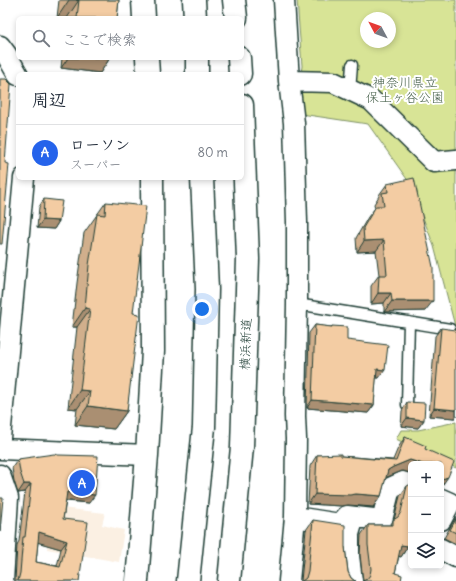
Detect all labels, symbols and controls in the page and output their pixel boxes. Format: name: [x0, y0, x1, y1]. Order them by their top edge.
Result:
north arrow: [360, 12, 396, 48]
search box: [16, 16, 244, 60]
icon: search: [30, 27, 52, 49]
text: ここで検索: [62, 30, 137, 49]
park label: 神奈川県立 保土ヶ谷公園: [366, 74, 444, 106]
text: 周辺: [32, 89, 66, 111]
text: ローソン: [70, 135, 130, 154]
text: A: [41, 144, 49, 161]
text: 80 m: [197, 144, 228, 161]
text: スーパー: [70, 156, 121, 173]
your location: [192, 299, 212, 319]
street label: 横浜新道: [236, 318, 255, 370]
map controls: [408, 461, 444, 569]
button: +: [408, 461, 444, 497]
pin: A: [69, 468, 95, 498]
button: −: [408, 497, 444, 533]
button: layers: [408, 533, 444, 569]

